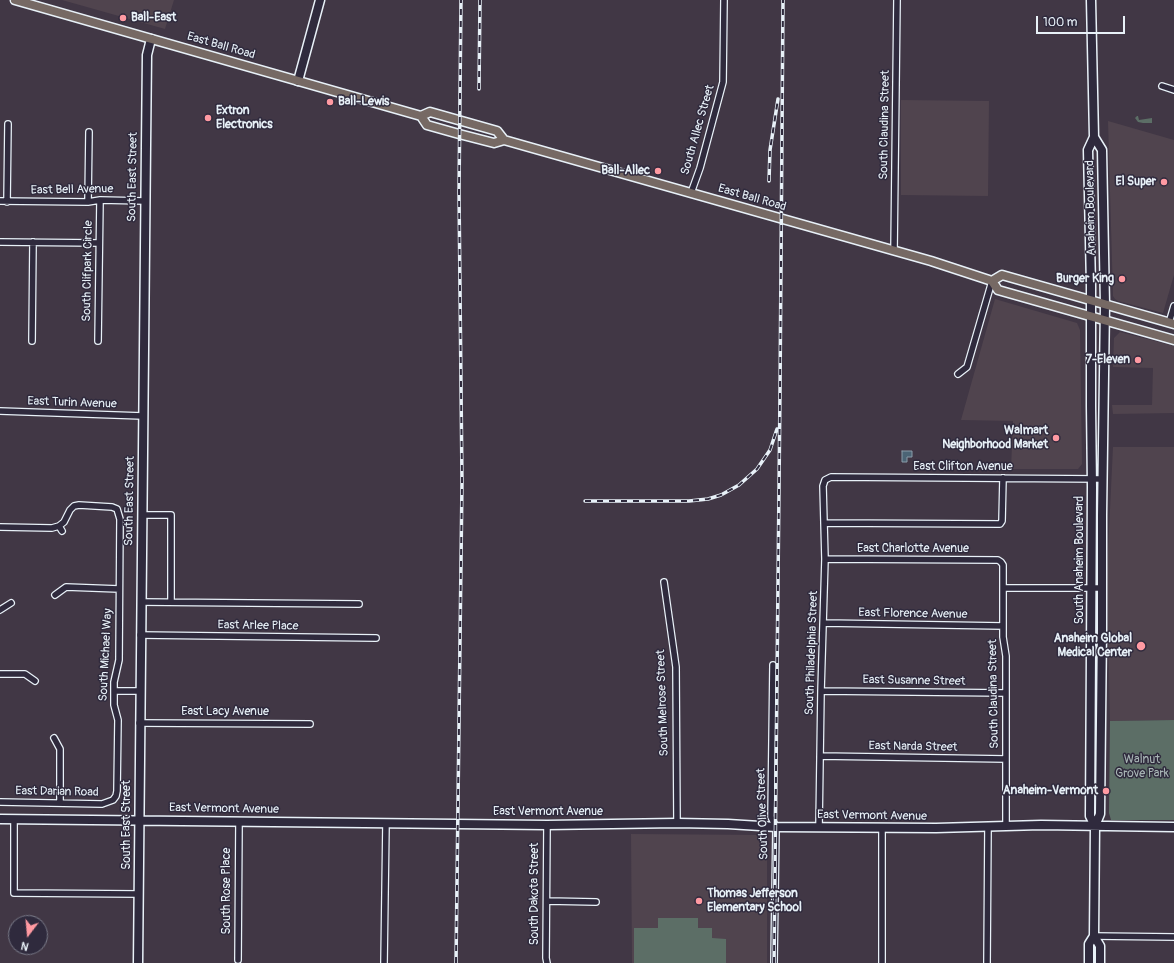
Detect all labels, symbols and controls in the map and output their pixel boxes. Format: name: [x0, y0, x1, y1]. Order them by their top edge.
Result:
scale bar: [1038, 8, 1127, 34]
place label: Ball-East: [131, 11, 176, 25]
marker: Ball-East: [118, 13, 128, 23]
text: 100 m: [1043, 15, 1077, 30]
street label: East Ball Road: [185, 29, 257, 63]
street label: South Claudina Street: [877, 70, 893, 180]
street label: South Allec Street: [678, 83, 718, 177]
place label: Ball-Lewis: [338, 95, 389, 109]
marker: Ball-Lewis: [325, 97, 335, 107]
place label: Extron Electronics: [216, 104, 273, 132]
marker: Extron Electronics: [203, 113, 213, 123]
street label: South East Street: [125, 132, 141, 222]
street label: Anaheim Boulevard: [1083, 160, 1099, 256]
place label: Ball-Allec: [601, 164, 650, 178]
marker: Ball-Allec: [653, 166, 663, 176]
place label: El Super: [1115, 175, 1156, 189]
marker: El Super: [1159, 177, 1169, 187]
street label: East Ball Road: [716, 181, 788, 215]
street label: East Bell Avenue: [31, 182, 113, 198]
street label: South Clifpark Circle: [80, 220, 96, 322]
place label: Burger King: [1056, 272, 1114, 286]
marker: Burger King: [1117, 274, 1127, 284]
place label: 7-Eleven: [1086, 353, 1130, 367]
marker: 7-Eleven: [1133, 355, 1143, 365]
street label: East Turin Avenue: [27, 394, 117, 412]
place label: Walmart Neighborhood Market: [942, 424, 1048, 452]
marker: Walmart Neighborhood Market: [1051, 433, 1061, 443]
street label: South East Street: [122, 456, 138, 546]
street label: East Clifton Avenue: [913, 460, 1013, 474]
street label: South Anaheim Boulevard: [1073, 496, 1087, 624]
street label: East Charlotte Avenue: [857, 542, 969, 556]
street label: South Philadelphia Street: [803, 591, 821, 715]
street label: East Florence Avenue: [858, 606, 968, 622]
street label: South Michael Way: [96, 608, 116, 702]
street label: East Arlee Place: [217, 618, 299, 634]
place label: Anaheim Global Medical Center: [1054, 632, 1132, 660]
street label: South Claudina Street: [986, 639, 1002, 749]
marker: Anaheim Global Medical Center: [1135, 640, 1147, 652]
street label: South Melrose Street: [654, 649, 672, 757]
street label: East Susanne Street: [862, 673, 966, 689]
street label: East Lacy Avenue: [181, 705, 269, 719]
street label: East Narda Street: [868, 739, 958, 755]
park label: Walnut Grove Park: [1115, 753, 1169, 781]
street label: South Olive Street: [754, 768, 772, 860]
street label: South East Street: [120, 780, 134, 870]
street label: East Darian Road: [15, 784, 99, 800]
place label: Anaheim-Vermont: [1003, 784, 1098, 798]
marker: Anaheim-Vermont: [1101, 786, 1111, 796]
street label: East Vermont Avenue: [169, 801, 279, 817]
street label: East Vermont Avenue: [493, 805, 603, 819]
street label: East Vermont Avenue: [817, 808, 927, 824]
street label: South Dakota Street: [528, 843, 542, 945]
street label: South Rose Place: [220, 848, 234, 934]
place label: Thomas Jefferson Elementary School: [707, 887, 802, 915]
marker: Thomas Jefferson Elementary School: [694, 896, 704, 906]
north arrow: [8, 915, 48, 955]
text: N: [19, 939, 30, 953]

